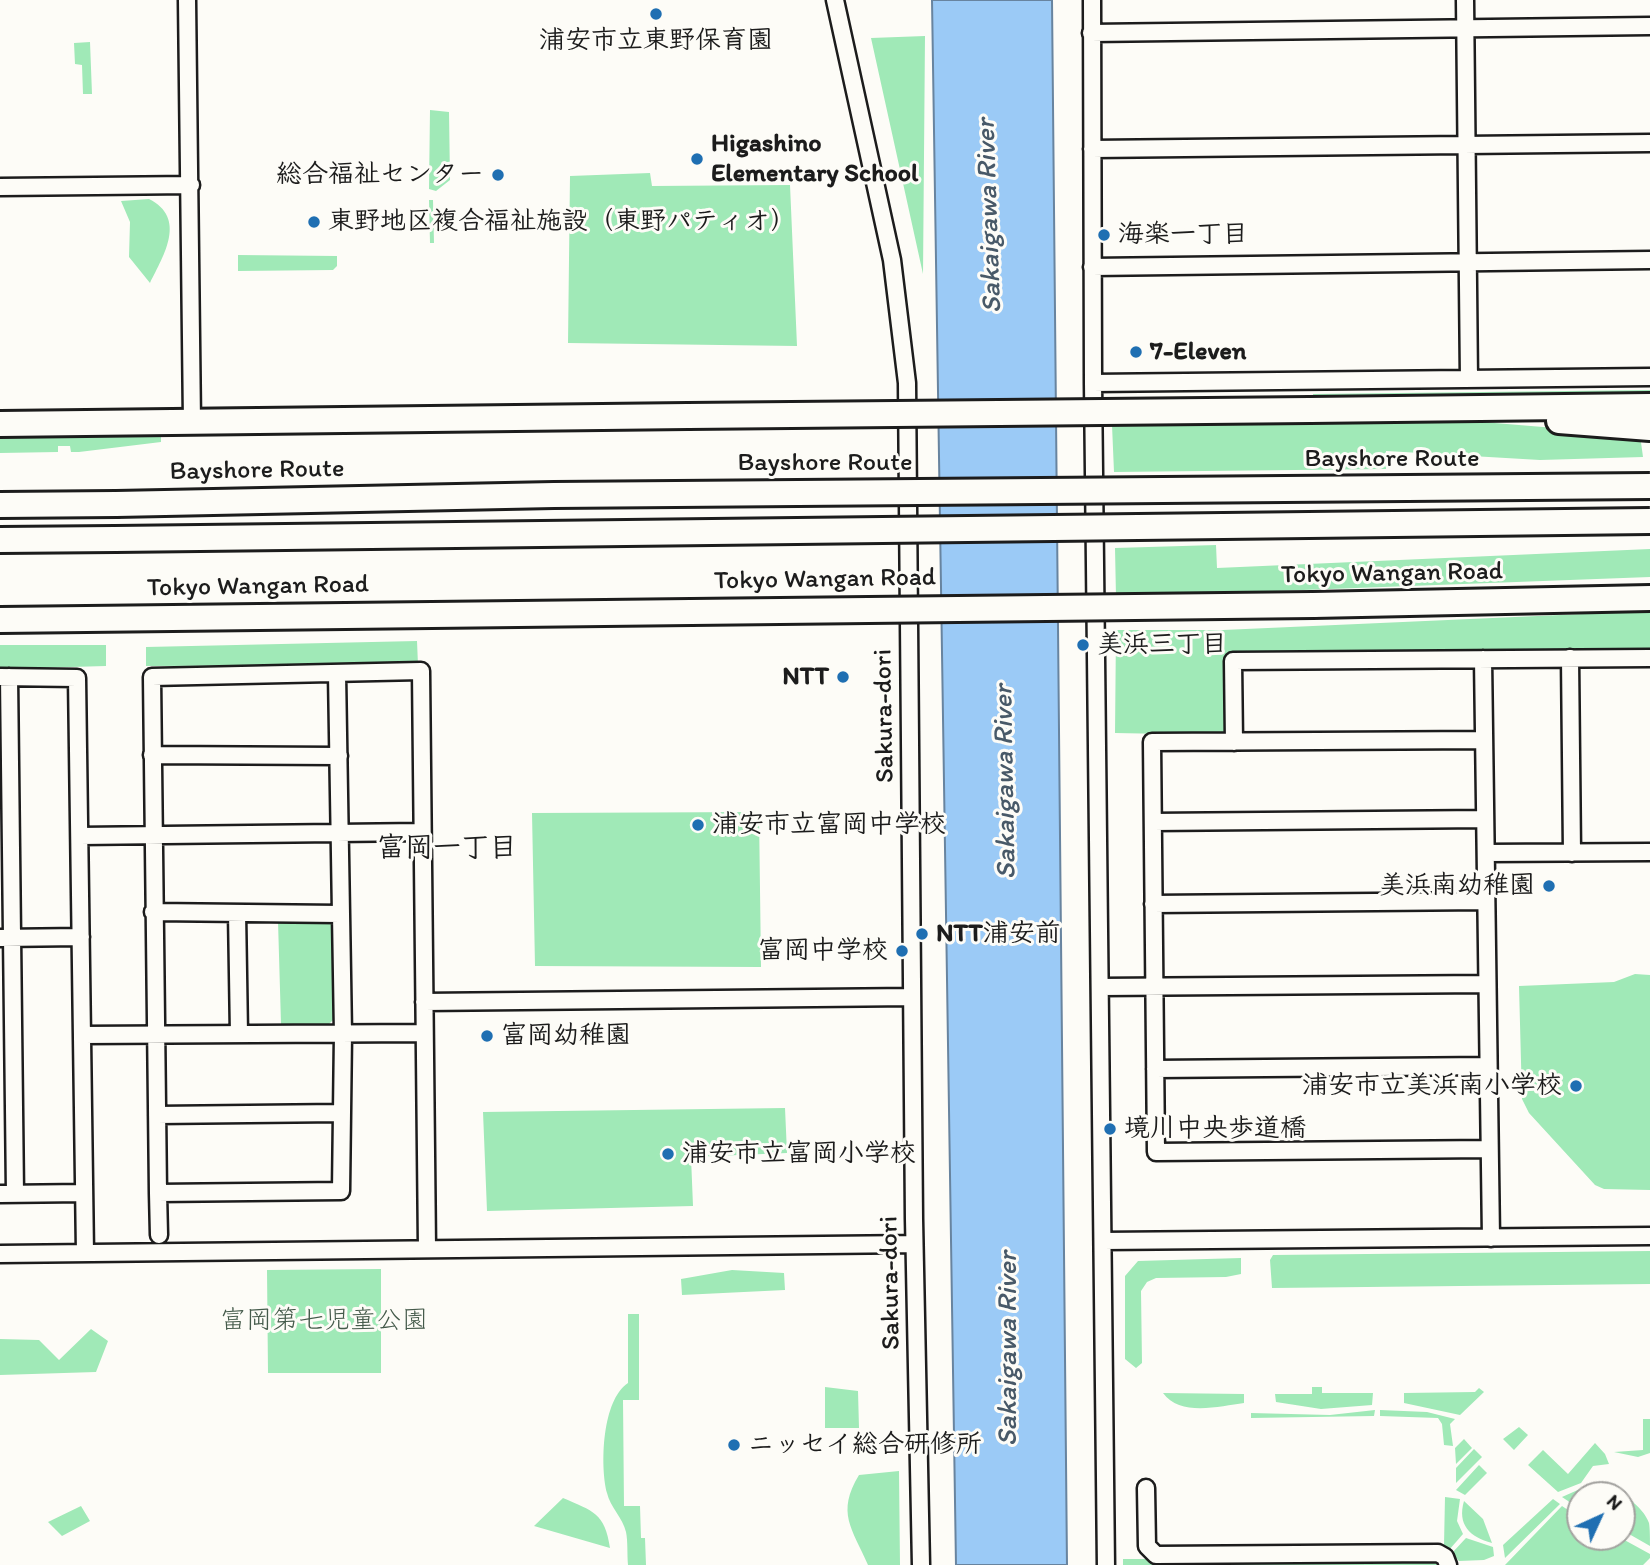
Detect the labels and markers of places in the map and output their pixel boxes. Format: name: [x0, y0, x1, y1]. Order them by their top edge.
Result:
marker: 浦安市立東野保育園: [648, 6, 664, 22]
place label: 浦安市立東野保育園: [539, 25, 773, 57]
place label: Higashino Elementary School: [711, 128, 918, 190]
marker: Higashino Elementary School: [689, 151, 705, 167]
place label: 総合福祉センター: [276, 159, 484, 191]
marker: 総合福祉センター: [490, 167, 506, 183]
place label: 東野地区複合福祉施設（東野パティオ）: [328, 206, 796, 238]
marker: 東野地区複合福祉施設（東野パティオ）: [306, 214, 322, 230]
place label: 海楽一丁目: [1118, 219, 1248, 251]
marker: 海楽一丁目: [1096, 227, 1112, 243]
place label: 7-Eleven: [1150, 336, 1247, 368]
marker: 7-Eleven: [1128, 344, 1144, 360]
place label: 美浜三丁目: [1097, 629, 1227, 661]
marker: 美浜三丁目: [1075, 637, 1091, 653]
place label: NTT: [782, 661, 829, 693]
marker: NTT: [835, 669, 851, 685]
place label: 浦安市立富岡中学校: [712, 809, 946, 841]
marker: 浦安市立富岡中学校: [690, 817, 706, 833]
place label: 美浜南幼稚園: [1379, 870, 1535, 902]
marker: 美浜南幼稚園: [1541, 878, 1557, 894]
place label: NTT浦安前: [936, 918, 1061, 950]
marker: NTT浦安前: [914, 926, 930, 942]
place label: 富岡中学校: [758, 935, 888, 967]
marker: 富岡中学校: [894, 943, 910, 959]
place label: 富岡幼稚園: [501, 1020, 631, 1052]
marker: 富岡幼稚園: [479, 1028, 495, 1044]
place label: 浦安市立美浜南小学校: [1302, 1070, 1562, 1102]
marker: 浦安市立美浜南小学校: [1568, 1078, 1584, 1094]
place label: 境川中央歩道橋: [1124, 1113, 1306, 1145]
marker: 境川中央歩道橋: [1102, 1121, 1118, 1137]
place label: 浦安市立富岡小学校: [682, 1138, 916, 1170]
marker: 浦安市立富岡小学校: [660, 1146, 676, 1162]
place label: ニッセイ総合研修所: [748, 1429, 982, 1461]
marker: ニッセイ総合研修所: [726, 1437, 742, 1453]

